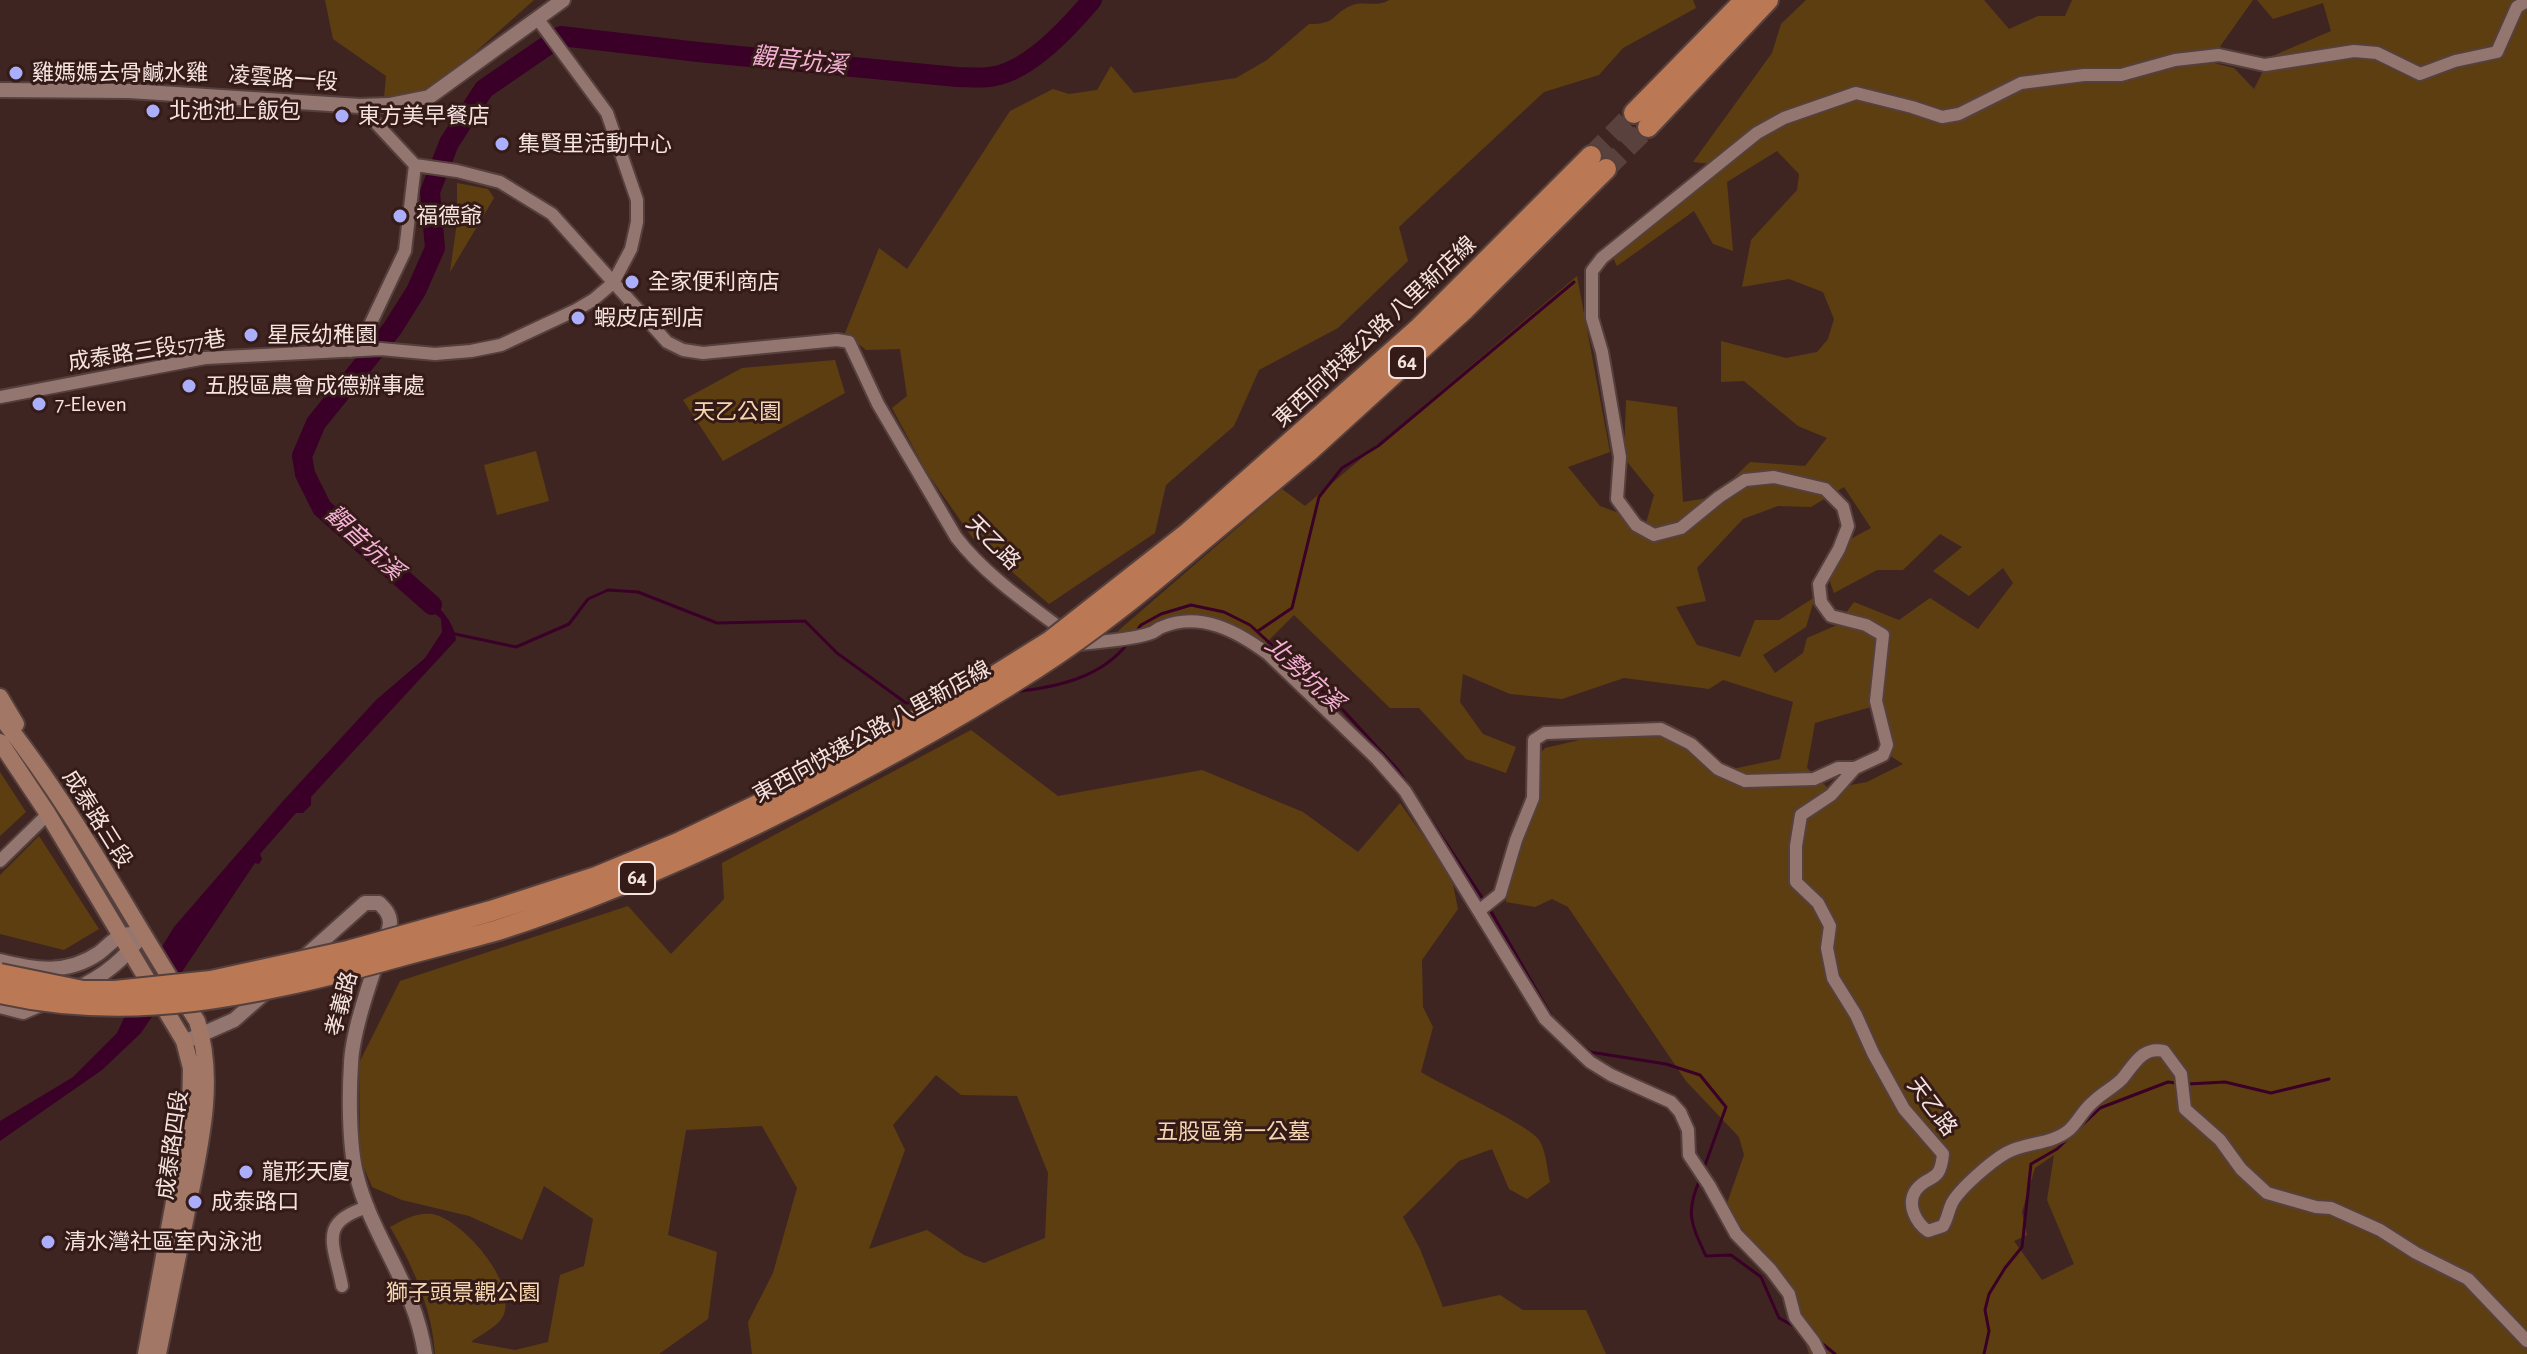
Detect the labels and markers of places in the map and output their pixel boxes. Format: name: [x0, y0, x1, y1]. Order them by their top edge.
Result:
place label: 雞媽媽去骨鹹水雞: [32, 60, 208, 86]
marker: 雞媽媽去骨鹹水雞: [7, 64, 25, 82]
place label: 北池池上飯包: [169, 98, 301, 124]
marker: 北池池上飯包: [144, 102, 162, 120]
place label: 東方美早餐店: [358, 103, 490, 129]
marker: 東方美早餐店: [333, 107, 351, 125]
place label: 集賢里活動中心: [518, 131, 672, 157]
marker: 集賢里活動中心: [493, 135, 511, 153]
place label: 福德爺: [416, 203, 482, 229]
marker: 福德爺: [391, 207, 409, 225]
place label: 全家便利商店: [648, 269, 780, 295]
marker: 全家便利商店: [623, 273, 641, 291]
place label: 蝦皮店到店: [594, 305, 704, 331]
marker: 蝦皮店到店: [569, 309, 587, 327]
place label: 星辰幼稚園: [267, 322, 377, 348]
marker: 星辰幼稚園: [242, 326, 260, 344]
place label: 五股區農會成德辦事處: [205, 373, 425, 399]
marker: 五股區農會成德辦事處: [180, 377, 198, 395]
place label: 7-Eleven: [55, 391, 127, 417]
marker: 7-Eleven: [30, 395, 48, 413]
place label: 龍形天廈: [262, 1159, 350, 1185]
marker: 龍形天廈: [237, 1163, 255, 1181]
place label: 成泰路口: [211, 1189, 299, 1215]
marker: 成泰路口: [186, 1193, 204, 1211]
place label: 清水灣社區室內泳池: [64, 1229, 262, 1255]
marker: 清水灣社區室內泳池: [39, 1233, 57, 1251]

